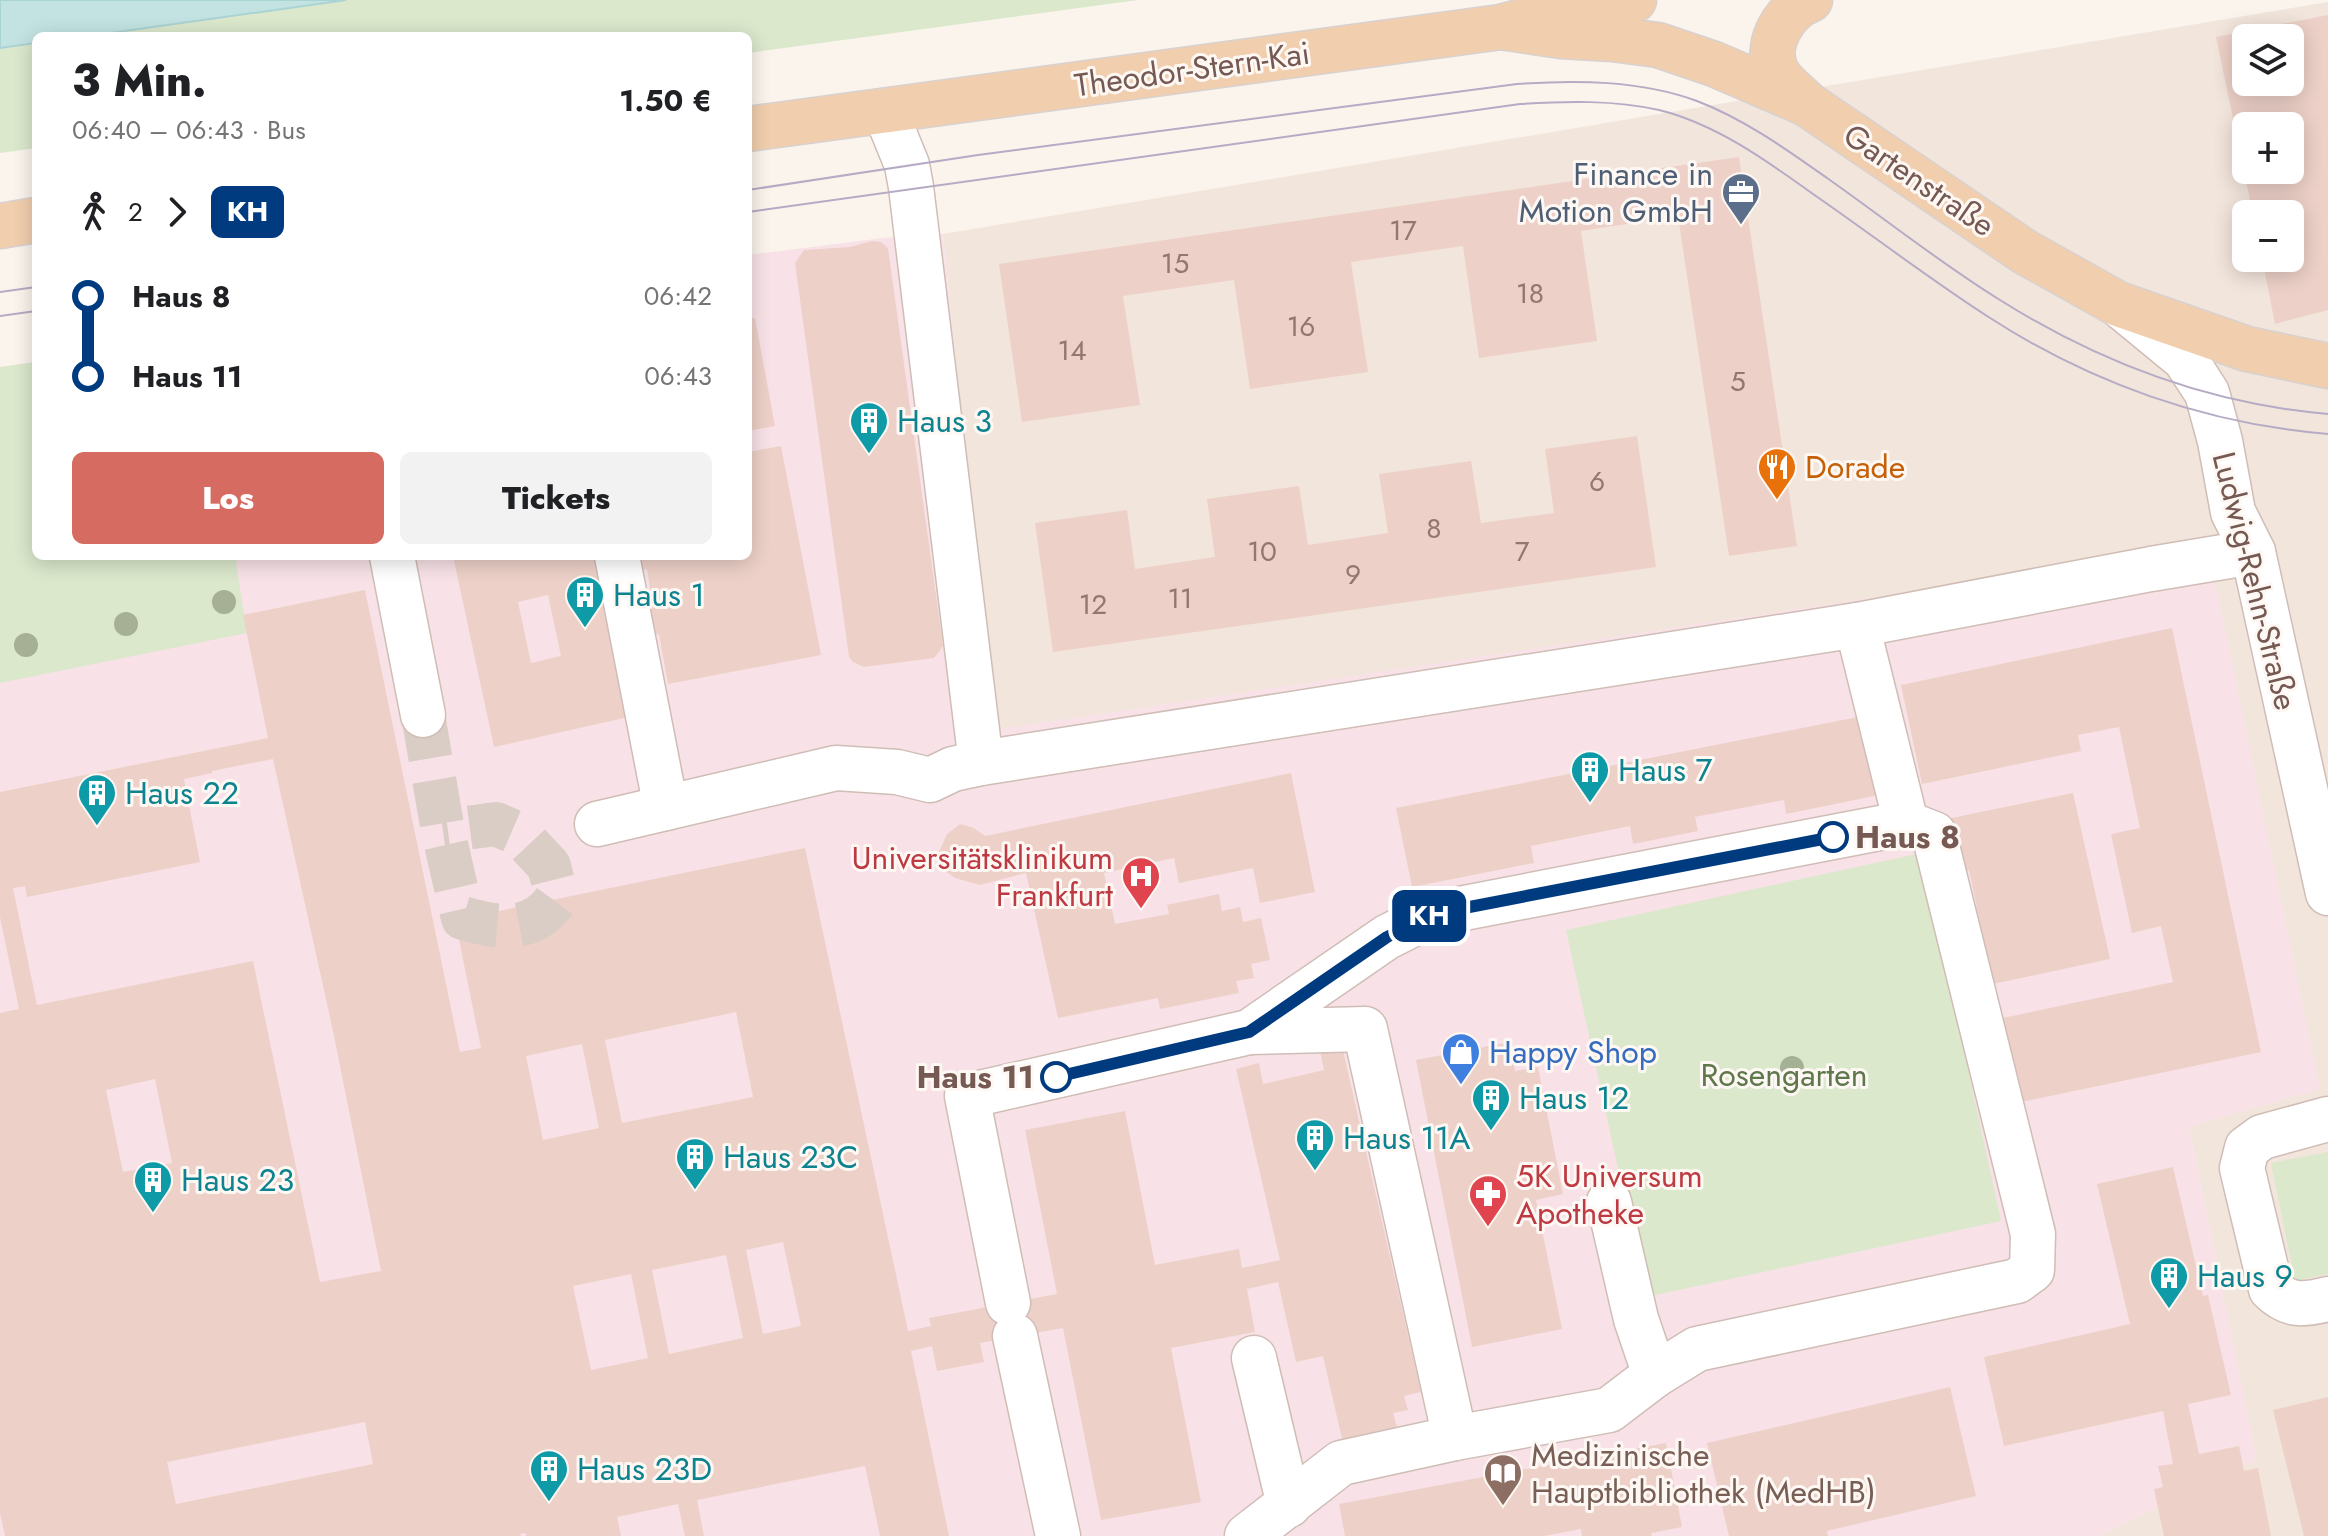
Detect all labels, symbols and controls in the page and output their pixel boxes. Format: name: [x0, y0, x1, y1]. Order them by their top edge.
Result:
map controls: [2232, 24, 2304, 272]
button: layers: [2232, 24, 2304, 96]
street label: Theodor-Stern-Kai: [1071, 30, 1313, 108]
text: 3 Min.: [72, 49, 207, 113]
text: 1.50 €: [619, 79, 712, 122]
text: 06:40 – 06:43 · Bus: [72, 111, 306, 149]
street label: Gartenstraße: [1834, 112, 2004, 248]
button: +: [2232, 112, 2304, 184]
place label: Finance in Motion GmbH: [1519, 151, 1713, 234]
office icon: Finance in Motion GmbH: [1720, 171, 1762, 226]
icon: walk: [72, 190, 116, 234]
icon: forward: [155, 190, 199, 234]
text: KH: [227, 191, 268, 232]
text: 2: [128, 193, 143, 231]
button: −: [2232, 200, 2304, 272]
house number: 17: [1389, 210, 1417, 251]
house number: 15: [1161, 243, 1189, 284]
house number: 18: [1516, 273, 1544, 314]
text: Haus 8: [132, 275, 231, 318]
text: 06:42: [644, 277, 712, 315]
house number: 16: [1287, 306, 1315, 347]
house number: 14: [1058, 330, 1086, 371]
text: Haus 11: [132, 355, 242, 398]
text: 06:43: [644, 357, 712, 395]
house number: 5: [1730, 361, 1746, 402]
place label: Haus 3: [897, 398, 992, 444]
building icon: Haus 3: [848, 400, 890, 455]
place label: Dorade: [1805, 444, 1905, 490]
restaurant icon: Dorade: [1756, 446, 1798, 501]
street label: Ludwig-Rehn-Straße: [2201, 447, 2309, 715]
button: Los: [72, 452, 384, 544]
button: Tickets: [400, 452, 712, 544]
house number: 6: [1589, 461, 1605, 502]
house number: 8: [1426, 508, 1442, 549]
house number: 10: [1247, 531, 1277, 572]
house number: 7: [1515, 531, 1530, 572]
house number: 9: [1345, 554, 1361, 595]
place label: Haus 1: [613, 572, 705, 618]
building icon: Haus 1: [564, 574, 606, 629]
house number: 11: [1167, 578, 1193, 619]
house number: 12: [1079, 584, 1107, 625]
place label: Haus 7: [1618, 747, 1713, 793]
building icon: Haus 7: [1569, 749, 1611, 804]
place label: Haus 22: [125, 770, 239, 816]
building icon: Haus 22: [76, 772, 118, 827]
place label: Haus 8: [1855, 814, 1960, 860]
marker: Haus 8: [1818, 822, 1848, 852]
place label: Universitätsklinikum Frankfurt: [851, 835, 1113, 918]
hospital icon: Universitätsklinikum Frankfurt: [1120, 855, 1162, 910]
line badge: KH: [1393, 890, 1465, 942]
text: KH: [1408, 895, 1450, 936]
place label: Happy Shop: [1489, 1029, 1657, 1075]
shop icon: Happy Shop: [1440, 1031, 1482, 1086]
park label: Rosengarten: [1700, 1052, 1868, 1098]
place label: Haus 11: [916, 1054, 1034, 1100]
marker: Haus 11: [1041, 1062, 1071, 1092]
place label: Haus 12: [1519, 1075, 1629, 1121]
building icon: Haus 12: [1470, 1077, 1512, 1132]
place label: Haus 11A: [1343, 1115, 1471, 1161]
building icon: Haus 11A: [1294, 1117, 1336, 1172]
place label: Haus 23C: [723, 1134, 858, 1180]
building icon: Haus 23C: [674, 1136, 716, 1191]
place label: 5K Universum Apotheke: [1516, 1153, 1703, 1236]
place label: Haus 23: [181, 1157, 294, 1203]
building icon: Haus 23: [132, 1159, 174, 1214]
pharmacy icon: 5K Universum Apotheke: [1467, 1173, 1509, 1228]
place label: Haus 9: [2197, 1253, 2293, 1299]
building icon: Haus 9: [2148, 1255, 2190, 1310]
place label: Medizinische Hauptbibliothek (MedHB): [1531, 1432, 1876, 1515]
place label: Haus 23D: [577, 1446, 712, 1492]
building icon: Haus 23D: [528, 1448, 570, 1503]
library icon: Medizinische Hauptbibliothek (MedHB): [1482, 1452, 1524, 1507]

